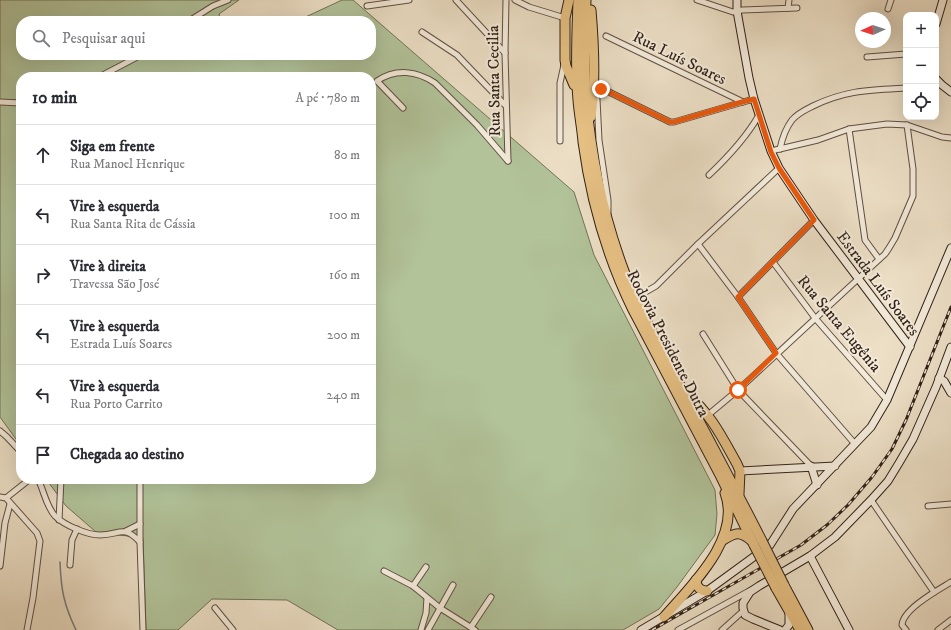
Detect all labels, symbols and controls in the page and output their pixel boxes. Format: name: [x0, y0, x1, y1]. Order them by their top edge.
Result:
north arrow: [855, 12, 891, 48]
map controls: [903, 12, 939, 120]
button: +: [903, 12, 939, 48]
search box: [16, 16, 376, 60]
street label: Rua Santa Cecilia: [483, 25, 505, 137]
icon: search: [30, 27, 52, 49]
street label: Rua Luís Soares: [630, 27, 730, 89]
text: Pesquisar aqui: [62, 29, 145, 48]
button: −: [903, 48, 939, 84]
route end: [592, 80, 610, 98]
button: locate: [903, 84, 939, 120]
text: 10 min: [32, 87, 77, 109]
text: A pé · 780 m: [295, 90, 360, 106]
text: Siga em frente: [70, 137, 155, 156]
icon: ahead: [32, 144, 54, 166]
text: 80 m: [334, 147, 360, 163]
text: Rua Manoel Henrique: [70, 156, 185, 172]
text: Vire à esquerda: [70, 197, 159, 216]
icon: left: [32, 204, 54, 226]
text: 100 m: [329, 207, 360, 223]
text: Rua Santa Rita de Cássia: [70, 216, 196, 232]
street label: Estrada Luís Soares: [832, 227, 924, 340]
text: Vire à direita: [70, 257, 146, 276]
icon: right: [32, 264, 54, 286]
text: 160 m: [329, 267, 360, 283]
street label: Rodovia Presidente Dutra: [622, 267, 714, 421]
street label: Rua Santa Eugênia: [793, 271, 886, 376]
text: Travessa São José: [70, 276, 159, 292]
text: Vire à esquerda: [70, 317, 159, 336]
icon: left: [32, 324, 54, 346]
text: 200 m: [327, 327, 360, 343]
text: Estrada Luís Soares: [70, 336, 172, 352]
text: Vire à esquerda: [70, 377, 159, 396]
route start: [729, 381, 747, 399]
icon: left: [32, 384, 54, 406]
text: 240 m: [327, 387, 360, 403]
text: Rua Porto Carrito: [70, 396, 163, 412]
icon: arrive: [32, 444, 54, 466]
text: Chegada ao destino: [70, 445, 184, 464]

